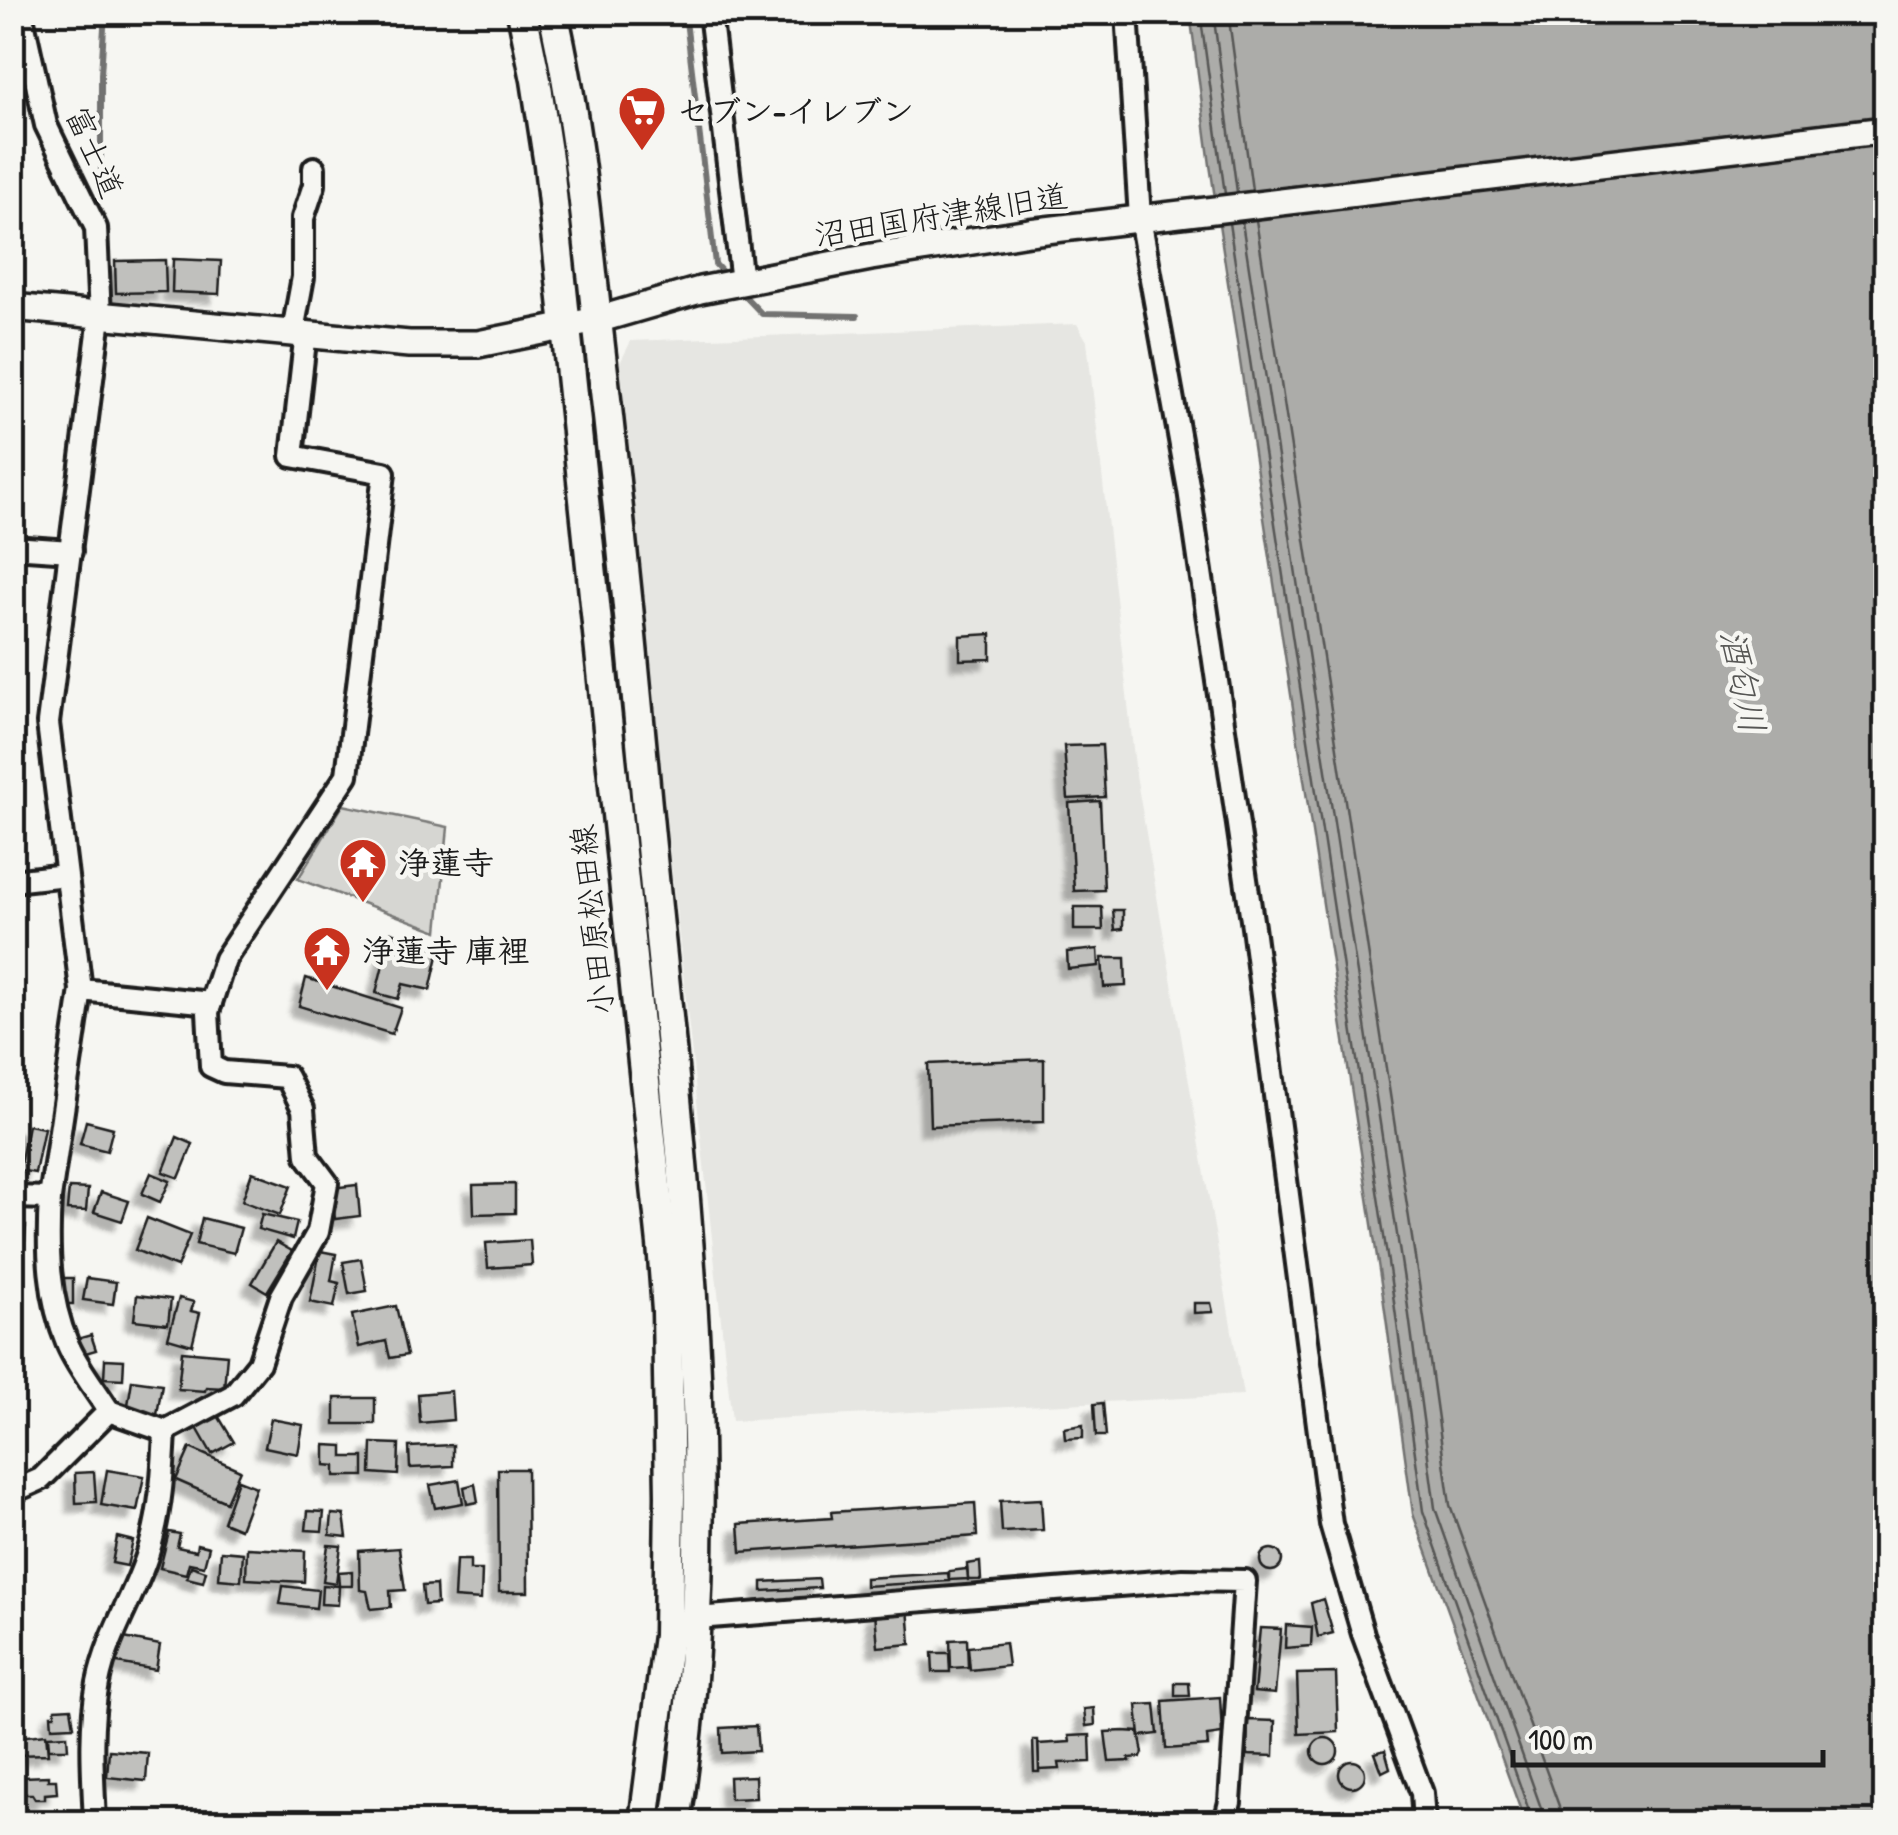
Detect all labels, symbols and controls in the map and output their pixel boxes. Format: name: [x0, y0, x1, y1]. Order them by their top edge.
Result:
supermarket icon: セブン-イレブン: [616, 84, 668, 152]
place label: セブン-イレブン: [677, 89, 914, 132]
street label: 富士道: [56, 99, 134, 205]
street label: 沼田国府津線旧道: [811, 174, 1071, 256]
water label: 酒匂川: [1709, 625, 1777, 737]
street label: 小田原松田線: [561, 822, 623, 1018]
temple icon: 浄蓮寺: [337, 836, 389, 904]
place label: 浄蓮寺: [398, 841, 494, 884]
temple icon: 浄蓮寺 庫裡: [301, 924, 353, 992]
place label: 浄蓮寺 庫裡: [362, 929, 529, 972]
scale bar: [1513, 1705, 1823, 1767]
text: 100 m: [1528, 1719, 1593, 1759]

